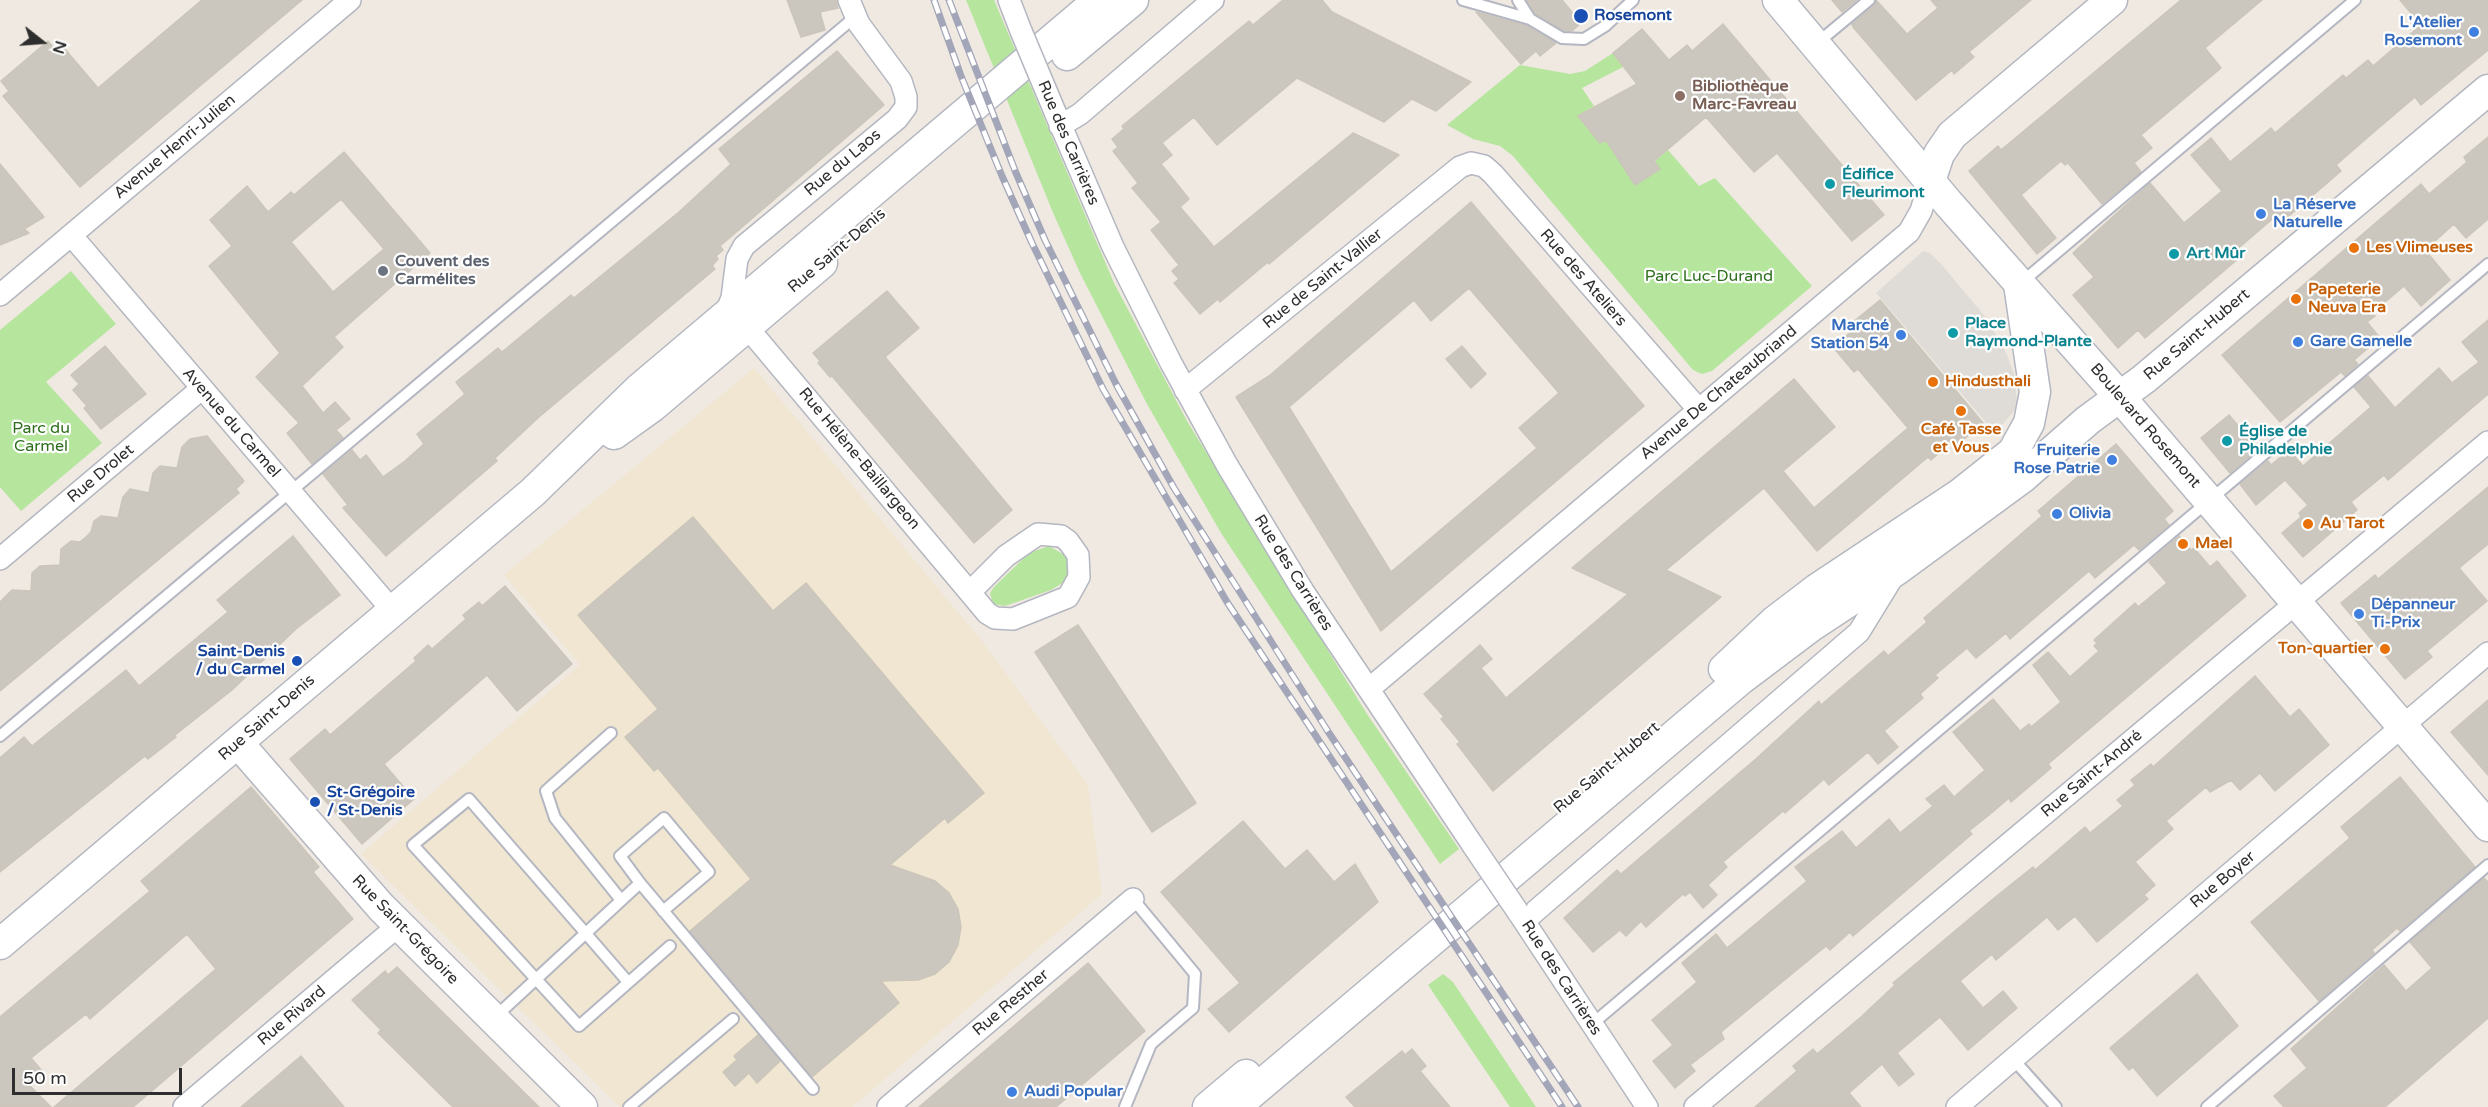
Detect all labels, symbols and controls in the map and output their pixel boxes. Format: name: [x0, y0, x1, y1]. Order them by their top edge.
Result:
place label: Rosemont: [1594, 6, 1672, 26]
marker: Rosemont: [1572, 7, 1590, 25]
north arrow: [12, 12, 72, 72]
place label: L'Atelier Rosemont: [2384, 13, 2462, 51]
marker: L'Atelier Rosemont: [2467, 25, 2481, 39]
text: N: [48, 38, 71, 56]
place label: Bibliothèque Marc-Favreau: [1692, 77, 1797, 115]
street label: Rue des Carrières: [1033, 78, 1103, 208]
marker: Bibliothèque Marc-Favreau: [1673, 89, 1687, 103]
street label: Avenue Henri-Julien: [110, 91, 240, 203]
street label: Rue du Laos: [801, 125, 885, 201]
place label: Édifice Fleurimont: [1842, 165, 1925, 203]
marker: Édifice Fleurimont: [1823, 177, 1837, 191]
place label: La Réserve Naturelle: [2273, 195, 2356, 233]
street label: Rue Saint-Denis: [784, 205, 890, 297]
marker: La Réserve Naturelle: [2254, 207, 2268, 221]
street label: Rue de Saint-Vallier: [1259, 225, 1387, 333]
street label: Rue des Ateliers: [1535, 225, 1631, 331]
place label: Les Vlimeuses: [2366, 238, 2473, 258]
marker: Les Vlimeuses: [2347, 241, 2361, 255]
place label: Art Mûr: [2186, 244, 2245, 264]
marker: Art Mûr: [2167, 247, 2181, 261]
place label: Couvent des Carmélites: [395, 252, 489, 290]
marker: Couvent des Carmélites: [376, 264, 390, 278]
park label: Parc Luc-Durand: [1645, 267, 1773, 287]
place label: Papeterie Neuva Era: [2308, 280, 2386, 318]
street label: Rue Saint-Hubert: [2140, 285, 2254, 385]
marker: Papeterie Neuva Era: [2289, 292, 2303, 306]
place label: Place Raymond-Plante: [1965, 314, 2092, 352]
place label: Marché Station 54: [1811, 316, 1889, 354]
street label: Avenue De Chateaubriand: [1637, 322, 1801, 464]
marker: Place Raymond-Plante: [1946, 326, 1960, 340]
marker: Marché Station 54: [1894, 328, 1908, 342]
place label: Gare Gamelle: [2310, 332, 2412, 352]
marker: Gare Gamelle: [2291, 335, 2305, 349]
street label: Boulevard Rosemont: [2086, 360, 2204, 492]
street label: Avenue du Carmel: [178, 364, 284, 482]
place label: Hindusthali: [1945, 372, 2031, 392]
marker: Hindusthali: [1926, 375, 1940, 389]
street label: Rue Hélène-Baillargeon: [794, 384, 924, 534]
marker: Café Tasse et Vous: [1954, 404, 1968, 418]
park label: Parc du Carmel: [12, 419, 70, 457]
place label: Café Tasse et Vous: [1921, 420, 2001, 458]
place label: Église de Philadelphie: [2239, 422, 2332, 460]
marker: Église de Philadelphie: [2220, 434, 2234, 448]
street label: Rue Drolet: [64, 441, 138, 507]
place label: Fruiterie Rose Patrie: [2014, 441, 2100, 479]
marker: Fruiterie Rose Patrie: [2105, 453, 2119, 467]
place label: Olivia: [2069, 504, 2111, 524]
marker: Olivia: [2050, 507, 2064, 521]
street label: Rue des Carrières: [1250, 511, 1336, 635]
place label: Au Tarot: [2320, 514, 2385, 534]
marker: Au Tarot: [2301, 517, 2315, 531]
place label: Mael: [2195, 534, 2232, 554]
marker: Mael: [2176, 537, 2190, 551]
place label: Dépanneur Ti-Prix: [2371, 595, 2455, 633]
marker: Dépanneur Ti-Prix: [2352, 607, 2366, 621]
place label: Ton-quartier: [2278, 639, 2373, 659]
place label: Saint-Denis / du Carmel: [196, 642, 285, 680]
marker: Ton-quartier: [2378, 642, 2392, 656]
marker: Saint-Denis / du Carmel: [290, 654, 304, 668]
street label: Rue Saint-Denis: [215, 671, 319, 765]
street label: Rue Saint-Hubert: [1550, 718, 1664, 818]
street label: Rue Saint-André: [2038, 726, 2146, 822]
place label: St-Grégoire / St-Denis: [327, 783, 415, 821]
marker: St-Grégoire / St-Denis: [308, 795, 322, 809]
street label: Rue Boyer: [2187, 847, 2259, 913]
street label: Rue Saint-Grégoire: [348, 871, 462, 989]
street label: Rue des Carrières: [1517, 917, 1605, 1039]
street label: Rue Resther: [969, 966, 1053, 1040]
street label: Rue Rivard: [254, 982, 330, 1050]
scale bar: [15, 1056, 184, 1094]
text: 50 m: [23, 1067, 67, 1089]
place label: Audi Popular: [1024, 1082, 1123, 1102]
marker: Audi Popular: [1005, 1085, 1019, 1099]

